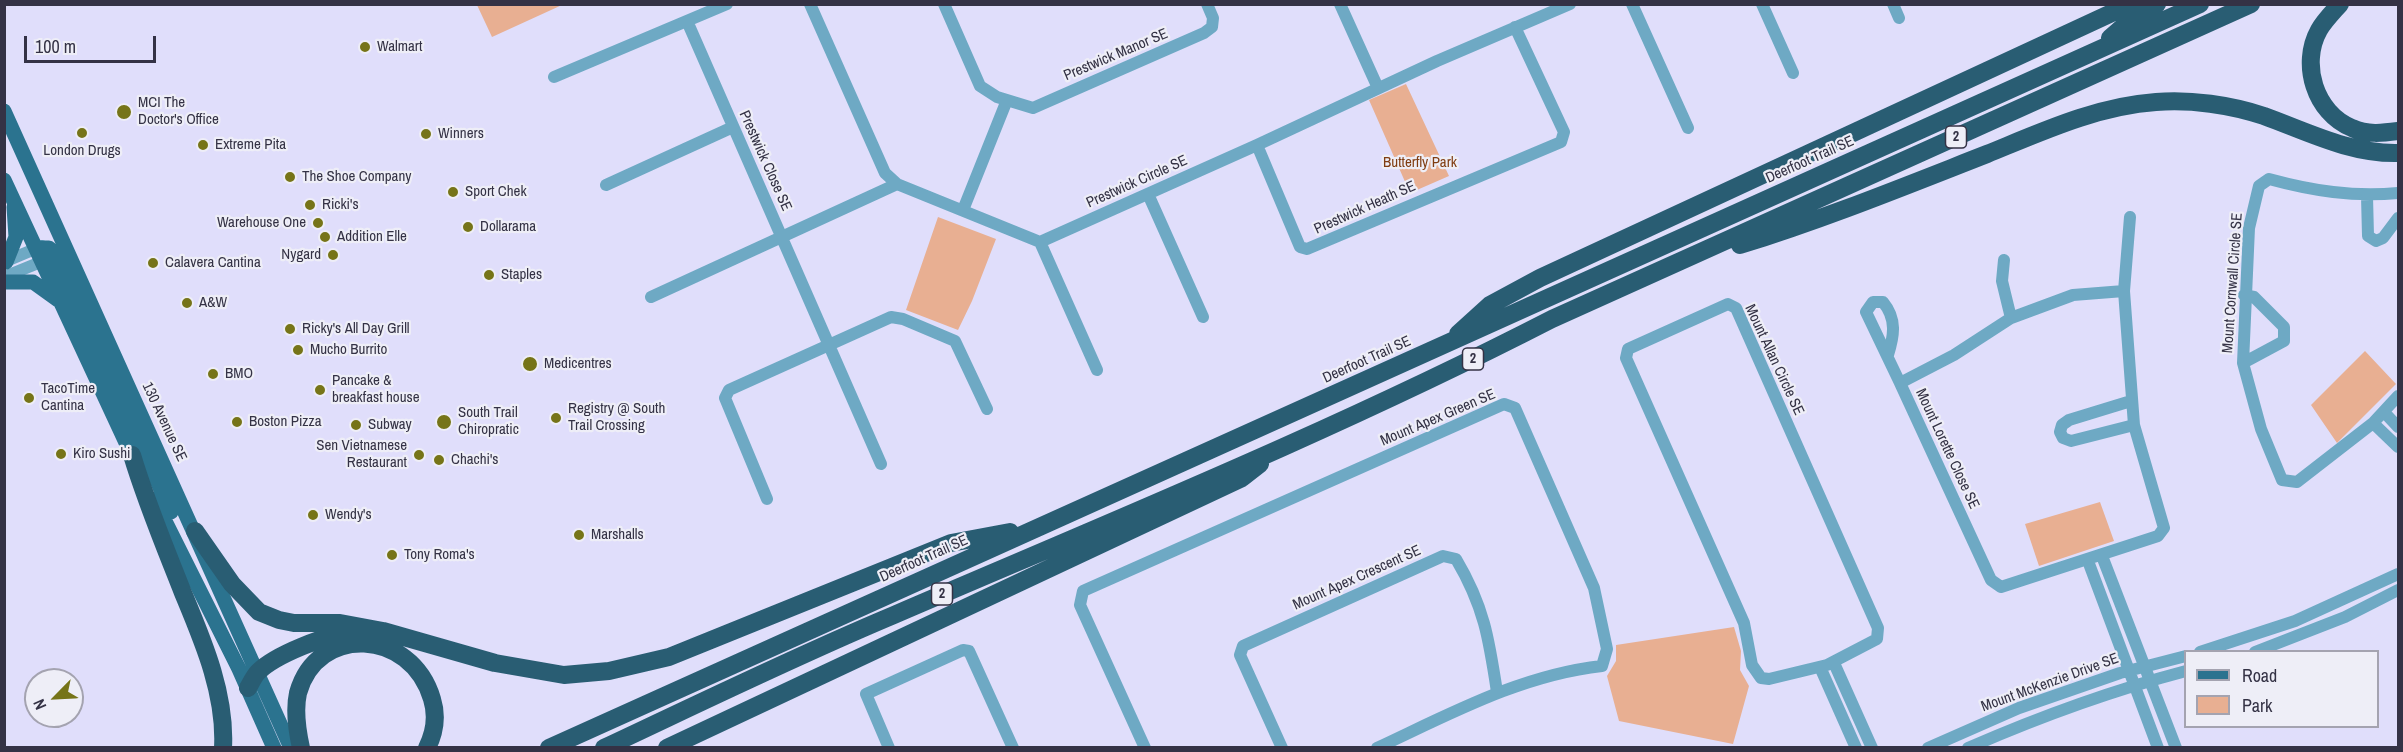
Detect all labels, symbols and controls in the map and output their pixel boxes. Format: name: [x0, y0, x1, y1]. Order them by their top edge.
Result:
scale bar: [27, 24, 159, 62]
street label: Prestwick Manor SE: [1061, 25, 1171, 85]
text: 100 m: [35, 34, 76, 59]
place label: Walmart: [377, 38, 422, 56]
marker: Walmart: [358, 40, 372, 54]
place label: MCI The Doctor's Office: [138, 94, 219, 129]
marker: MCI The Doctor's Office: [115, 103, 133, 121]
street label: Prestwick Close SE: [735, 108, 795, 214]
place label: Winners: [438, 125, 484, 143]
marker: London Drugs: [75, 126, 89, 140]
road number: 2: [1946, 126, 1966, 148]
marker: Winners: [419, 127, 433, 141]
street label: Deerfoot Trail SE: [1763, 133, 1857, 187]
place label: Extreme Pita: [215, 136, 286, 154]
marker: Extreme Pita: [196, 138, 210, 152]
place label: London Drugs: [43, 142, 121, 160]
street label: Prestwick Circle SE: [1084, 152, 1190, 212]
park label: Butterfly Park: [1383, 154, 1457, 172]
place label: The Shoe Company: [302, 168, 411, 186]
marker: The Shoe Company: [283, 170, 297, 184]
street label: Prestwick Heath SE: [1311, 178, 1419, 238]
place label: Sport Chek: [465, 183, 527, 201]
marker: Sport Chek: [446, 185, 460, 199]
place label: Ricki's: [322, 196, 359, 214]
marker: Ricki's: [303, 198, 317, 212]
street label: Mount Cornwall Circle SE: [2219, 212, 2247, 354]
place label: Warehouse One: [217, 214, 306, 232]
marker: Warehouse One: [311, 216, 325, 230]
place label: Dollarama: [480, 218, 536, 236]
marker: Dollarama: [461, 220, 475, 234]
place label: Addition Elle: [337, 228, 407, 246]
marker: Addition Elle: [318, 230, 332, 244]
place label: Nygard: [281, 246, 321, 264]
marker: Nygard: [326, 248, 340, 262]
place label: Calavera Cantina: [165, 254, 261, 272]
marker: Calavera Cantina: [146, 256, 160, 270]
place label: Staples: [501, 266, 542, 284]
marker: Staples: [482, 268, 496, 282]
place label: A&W: [199, 294, 227, 312]
marker: A&W: [180, 296, 194, 310]
street label: Mount Allan Circle SE: [1740, 302, 1808, 418]
place label: Ricky's All Day Grill: [302, 320, 410, 338]
marker: Ricky's All Day Grill: [283, 322, 297, 336]
street label: Deerfoot Trail SE: [1320, 333, 1414, 387]
place label: Mucho Burrito: [310, 341, 387, 359]
marker: Mucho Burrito: [291, 343, 305, 357]
road number: 2: [1462, 348, 1484, 370]
marker: Medicentres: [521, 355, 539, 373]
place label: Medicentres: [544, 355, 612, 373]
place label: BMO: [225, 365, 253, 383]
marker: BMO: [206, 367, 220, 381]
place label: Pancake & breakfast house: [332, 372, 420, 407]
place label: TacoTime Cantina: [41, 380, 95, 415]
street label: 130 Avenue SE: [138, 380, 190, 464]
marker: Pancake & breakfast house: [313, 383, 327, 397]
street label: Mount Apex Green SE: [1378, 386, 1498, 450]
street label: Mount Lorette Close SE: [1911, 386, 1983, 512]
marker: TacoTime Cantina: [22, 391, 36, 405]
place label: Registry @ South Trail Crossing: [568, 400, 665, 435]
place label: South Trail Chiropratic: [458, 404, 519, 439]
marker: Registry @ South Trail Crossing: [549, 411, 563, 425]
place label: Boston Pizza: [249, 413, 321, 431]
marker: South Trail Chiropratic: [435, 413, 453, 431]
marker: Boston Pizza: [230, 415, 244, 429]
place label: Subway: [368, 416, 412, 434]
marker: Subway: [349, 418, 363, 432]
place label: Sen Vietnamese Restaurant: [316, 437, 407, 472]
place label: Kiro Sushi: [73, 445, 130, 463]
marker: Kiro Sushi: [54, 447, 68, 461]
marker: Sen Vietnamese Restaurant: [412, 448, 426, 462]
place label: Chachi's: [451, 451, 498, 469]
marker: Chachi's: [432, 453, 446, 467]
place label: Wendy's: [325, 506, 372, 524]
marker: Wendy's: [306, 508, 320, 522]
place label: Marshalls: [591, 526, 644, 544]
marker: Marshalls: [572, 528, 586, 542]
street label: Deerfoot Trail SE: [877, 532, 971, 586]
street label: Mount Apex Crescent SE: [1290, 542, 1424, 614]
place label: Tony Roma's: [404, 546, 475, 564]
marker: Tony Roma's: [385, 548, 399, 562]
road number: 2: [932, 583, 952, 605]
street label: Mount McKenzie Drive SE: [1979, 650, 2121, 716]
legend: [2184, 650, 2379, 728]
text: Road: [2242, 663, 2277, 688]
north arrow: [24, 668, 84, 728]
text: Park: [2242, 693, 2272, 718]
text: N: [27, 696, 51, 713]

